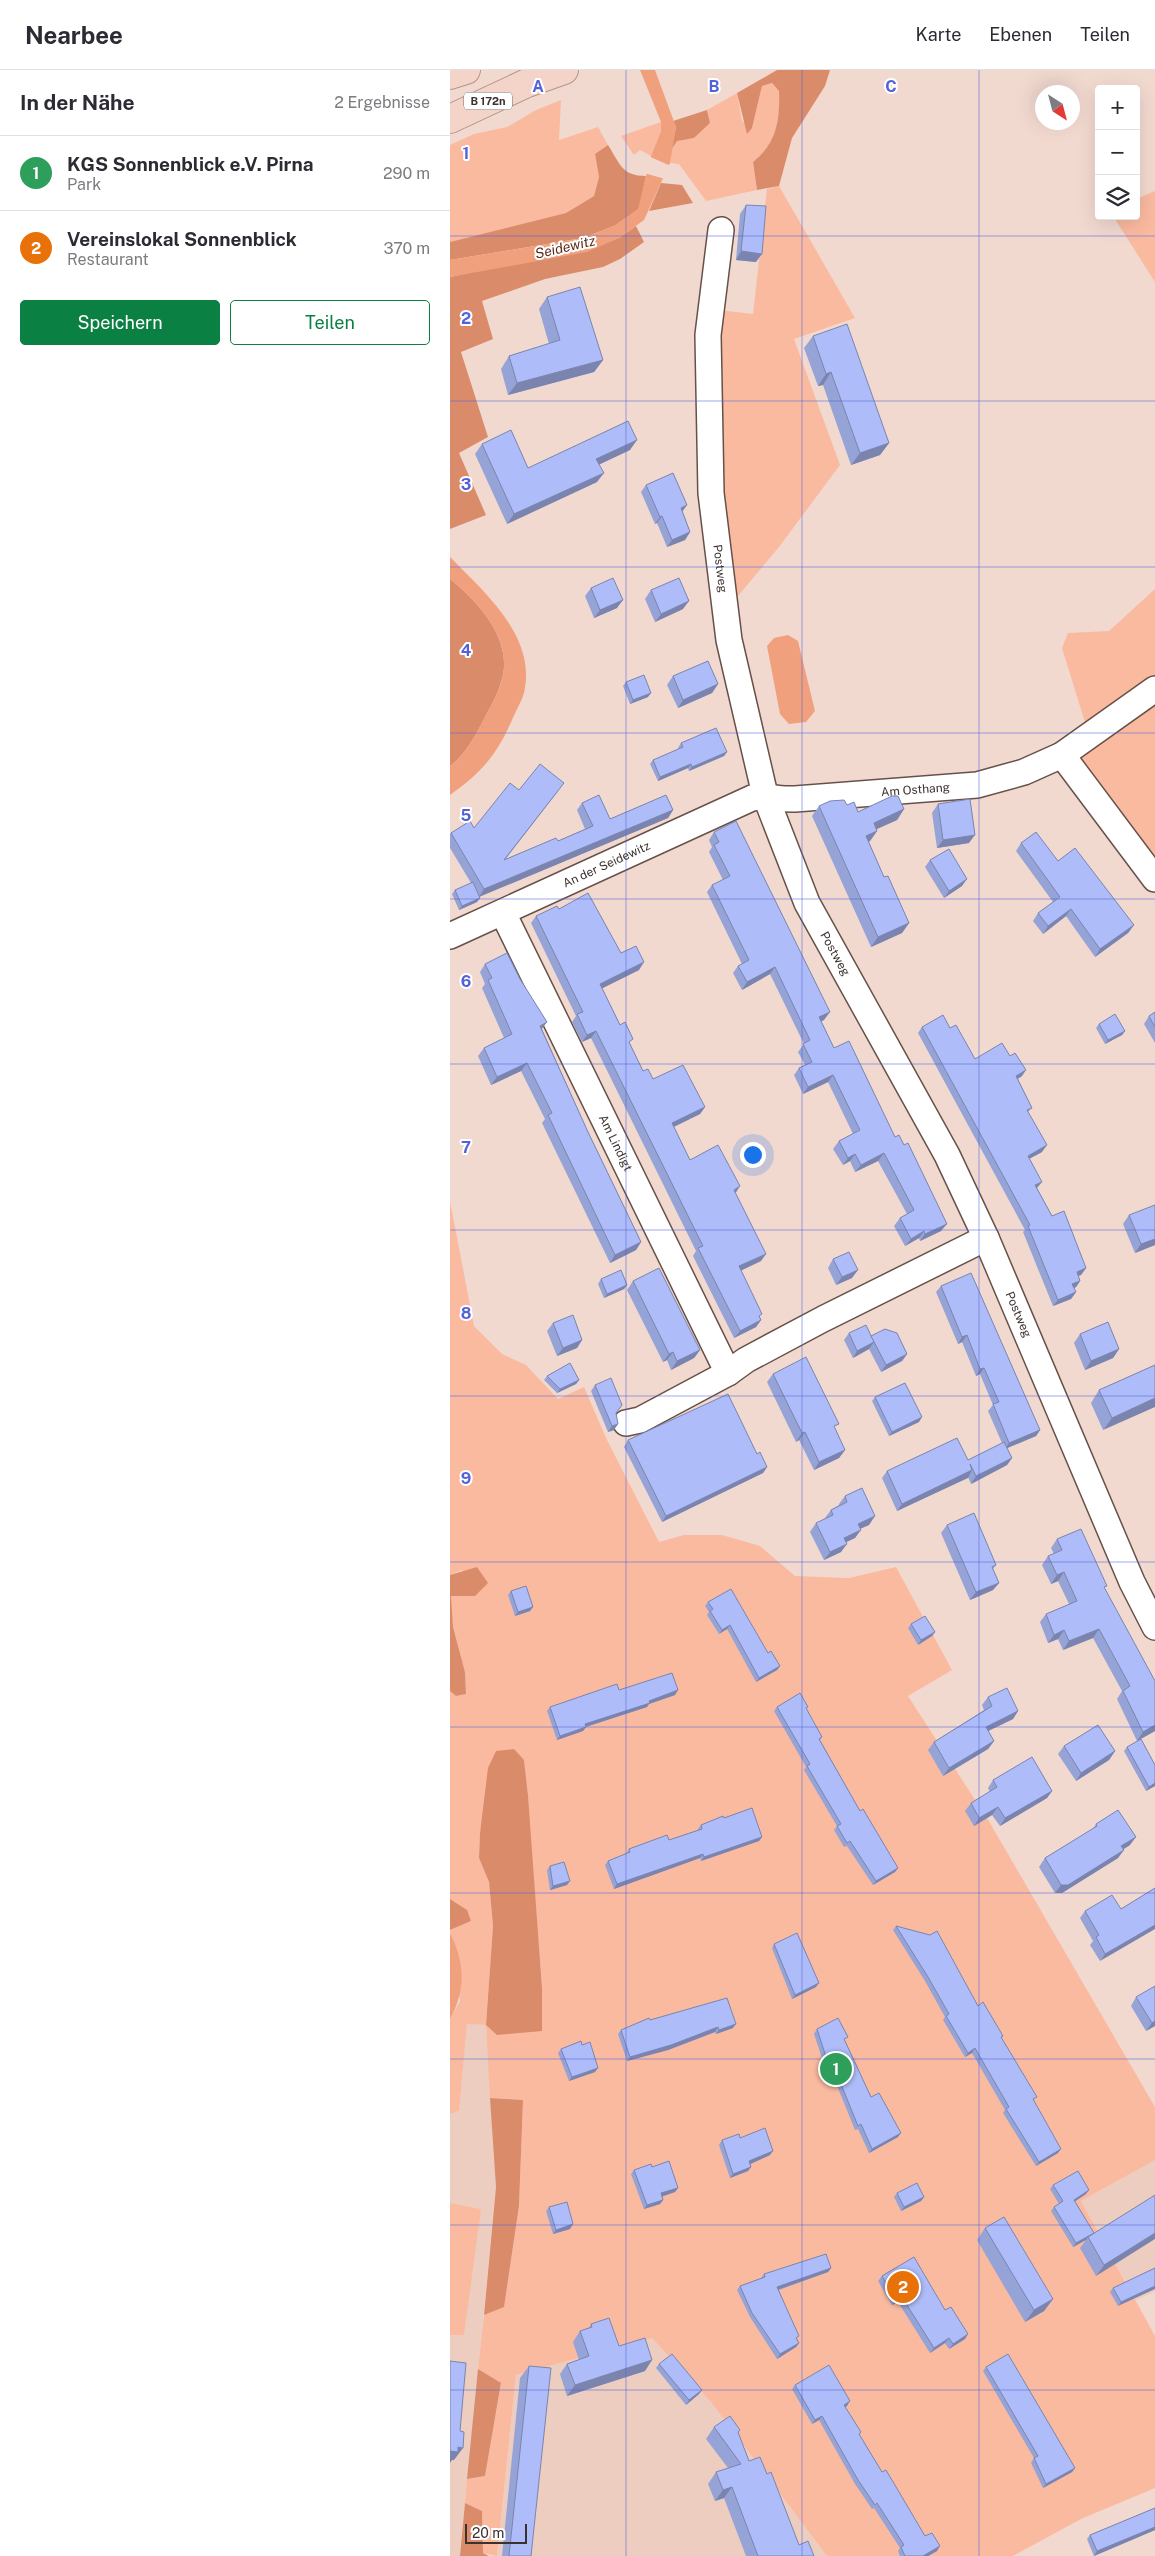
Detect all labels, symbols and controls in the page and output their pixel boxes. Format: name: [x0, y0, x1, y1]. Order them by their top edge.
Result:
text: Nearbee: [25, 21, 123, 49]
text: Karte: [916, 24, 961, 45]
text: Ebenen: [989, 24, 1052, 45]
text: Teilen: [1080, 24, 1130, 45]
text: A: [532, 77, 544, 96]
text: B: [709, 77, 720, 96]
text: C: [885, 77, 897, 96]
north arrow: [1035, 85, 1080, 130]
map controls: [1095, 85, 1140, 220]
button: +: [1095, 85, 1140, 130]
text: In der Nähe: [20, 90, 135, 115]
road number: B 172n: [464, 92, 512, 110]
text: 2 Ergebnisse: [334, 93, 430, 112]
button: −: [1095, 130, 1140, 175]
text: 1: [463, 144, 469, 163]
text: KGS Sonnenblick e.V. Pirna: [67, 153, 313, 175]
text: 1: [33, 164, 39, 183]
text: 290 m: [383, 164, 430, 183]
text: Park: [67, 175, 101, 194]
button: layers: [1095, 175, 1140, 220]
text: Vereinslokal Sonnenblick: [67, 228, 297, 250]
water label: Seidewitz: [533, 232, 597, 262]
text: 2: [31, 239, 41, 258]
text: 370 m: [383, 239, 430, 258]
text: Restaurant: [67, 250, 149, 269]
button: Speichern: [20, 300, 220, 345]
button: Teilen: [230, 300, 430, 345]
text: 2: [461, 309, 471, 328]
text: 3: [461, 475, 471, 494]
street label: Postweg: [710, 544, 730, 593]
text: 4: [461, 641, 472, 660]
street label: Am Osthang: [880, 780, 951, 799]
text: 5: [461, 806, 472, 825]
street label: An der Seidewitz: [561, 838, 652, 890]
street label: Postweg: [817, 929, 853, 978]
text: 6: [461, 972, 471, 991]
street label: Am Lindigt: [596, 1112, 635, 1174]
text: 7: [461, 1138, 471, 1157]
your location: [740, 1142, 766, 1168]
street label: Postweg: [1003, 1289, 1034, 1339]
text: 8: [461, 1304, 472, 1323]
text: 9: [461, 1469, 471, 1488]
pin: 1: [820, 2050, 852, 2088]
pin: 2: [887, 2268, 919, 2306]
scale bar: [465, 2521, 528, 2544]
text: 20 m: [472, 2525, 504, 2541]

